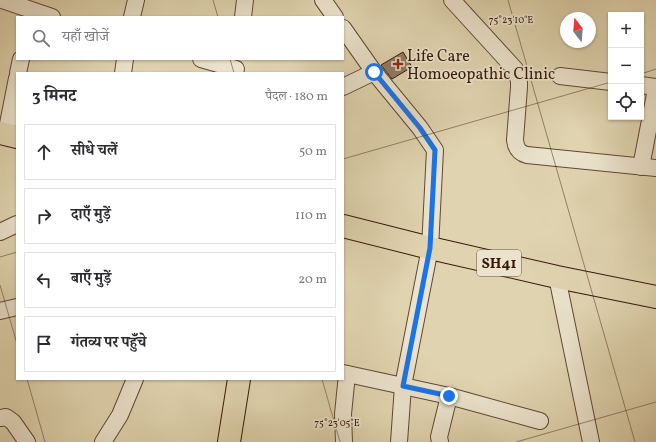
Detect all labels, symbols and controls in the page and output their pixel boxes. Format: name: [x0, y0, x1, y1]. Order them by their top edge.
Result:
north arrow: [560, 12, 596, 48]
map controls: [608, 12, 644, 120]
button: +: [608, 12, 644, 48]
text: 75°23'10"E: [489, 13, 533, 27]
search box: [16, 16, 344, 60]
icon: search: [30, 27, 52, 49]
text: यहाँ खोजें: [62, 27, 109, 48]
place label: Life Care Homoeopathic Clinic: [407, 46, 555, 86]
button: −: [608, 48, 644, 84]
marker: Life Care Homoeopathic Clinic: [392, 58, 404, 70]
route start: [365, 63, 383, 81]
button: locate: [608, 84, 644, 120]
text: 3 मिनट: [32, 85, 76, 108]
text: पैदल · 180 m: [265, 88, 328, 106]
icon: ahead: [33, 141, 55, 163]
text: सीधे चलें: [71, 141, 118, 162]
text: 50 m: [299, 143, 327, 161]
icon: right: [33, 205, 55, 227]
text: दाएँ मुड़ें: [71, 205, 111, 226]
text: 110 m: [295, 207, 327, 225]
road number: SH41: [477, 250, 521, 276]
icon: left: [33, 269, 55, 291]
text: बाएँ मुड़ें: [71, 269, 111, 290]
text: 20 m: [298, 271, 327, 289]
icon: arrive: [33, 333, 55, 355]
text: गंतव्य पर पहुँचे: [71, 333, 146, 354]
route end: [440, 387, 458, 405]
text: 75°23'05"E: [314, 416, 360, 430]

